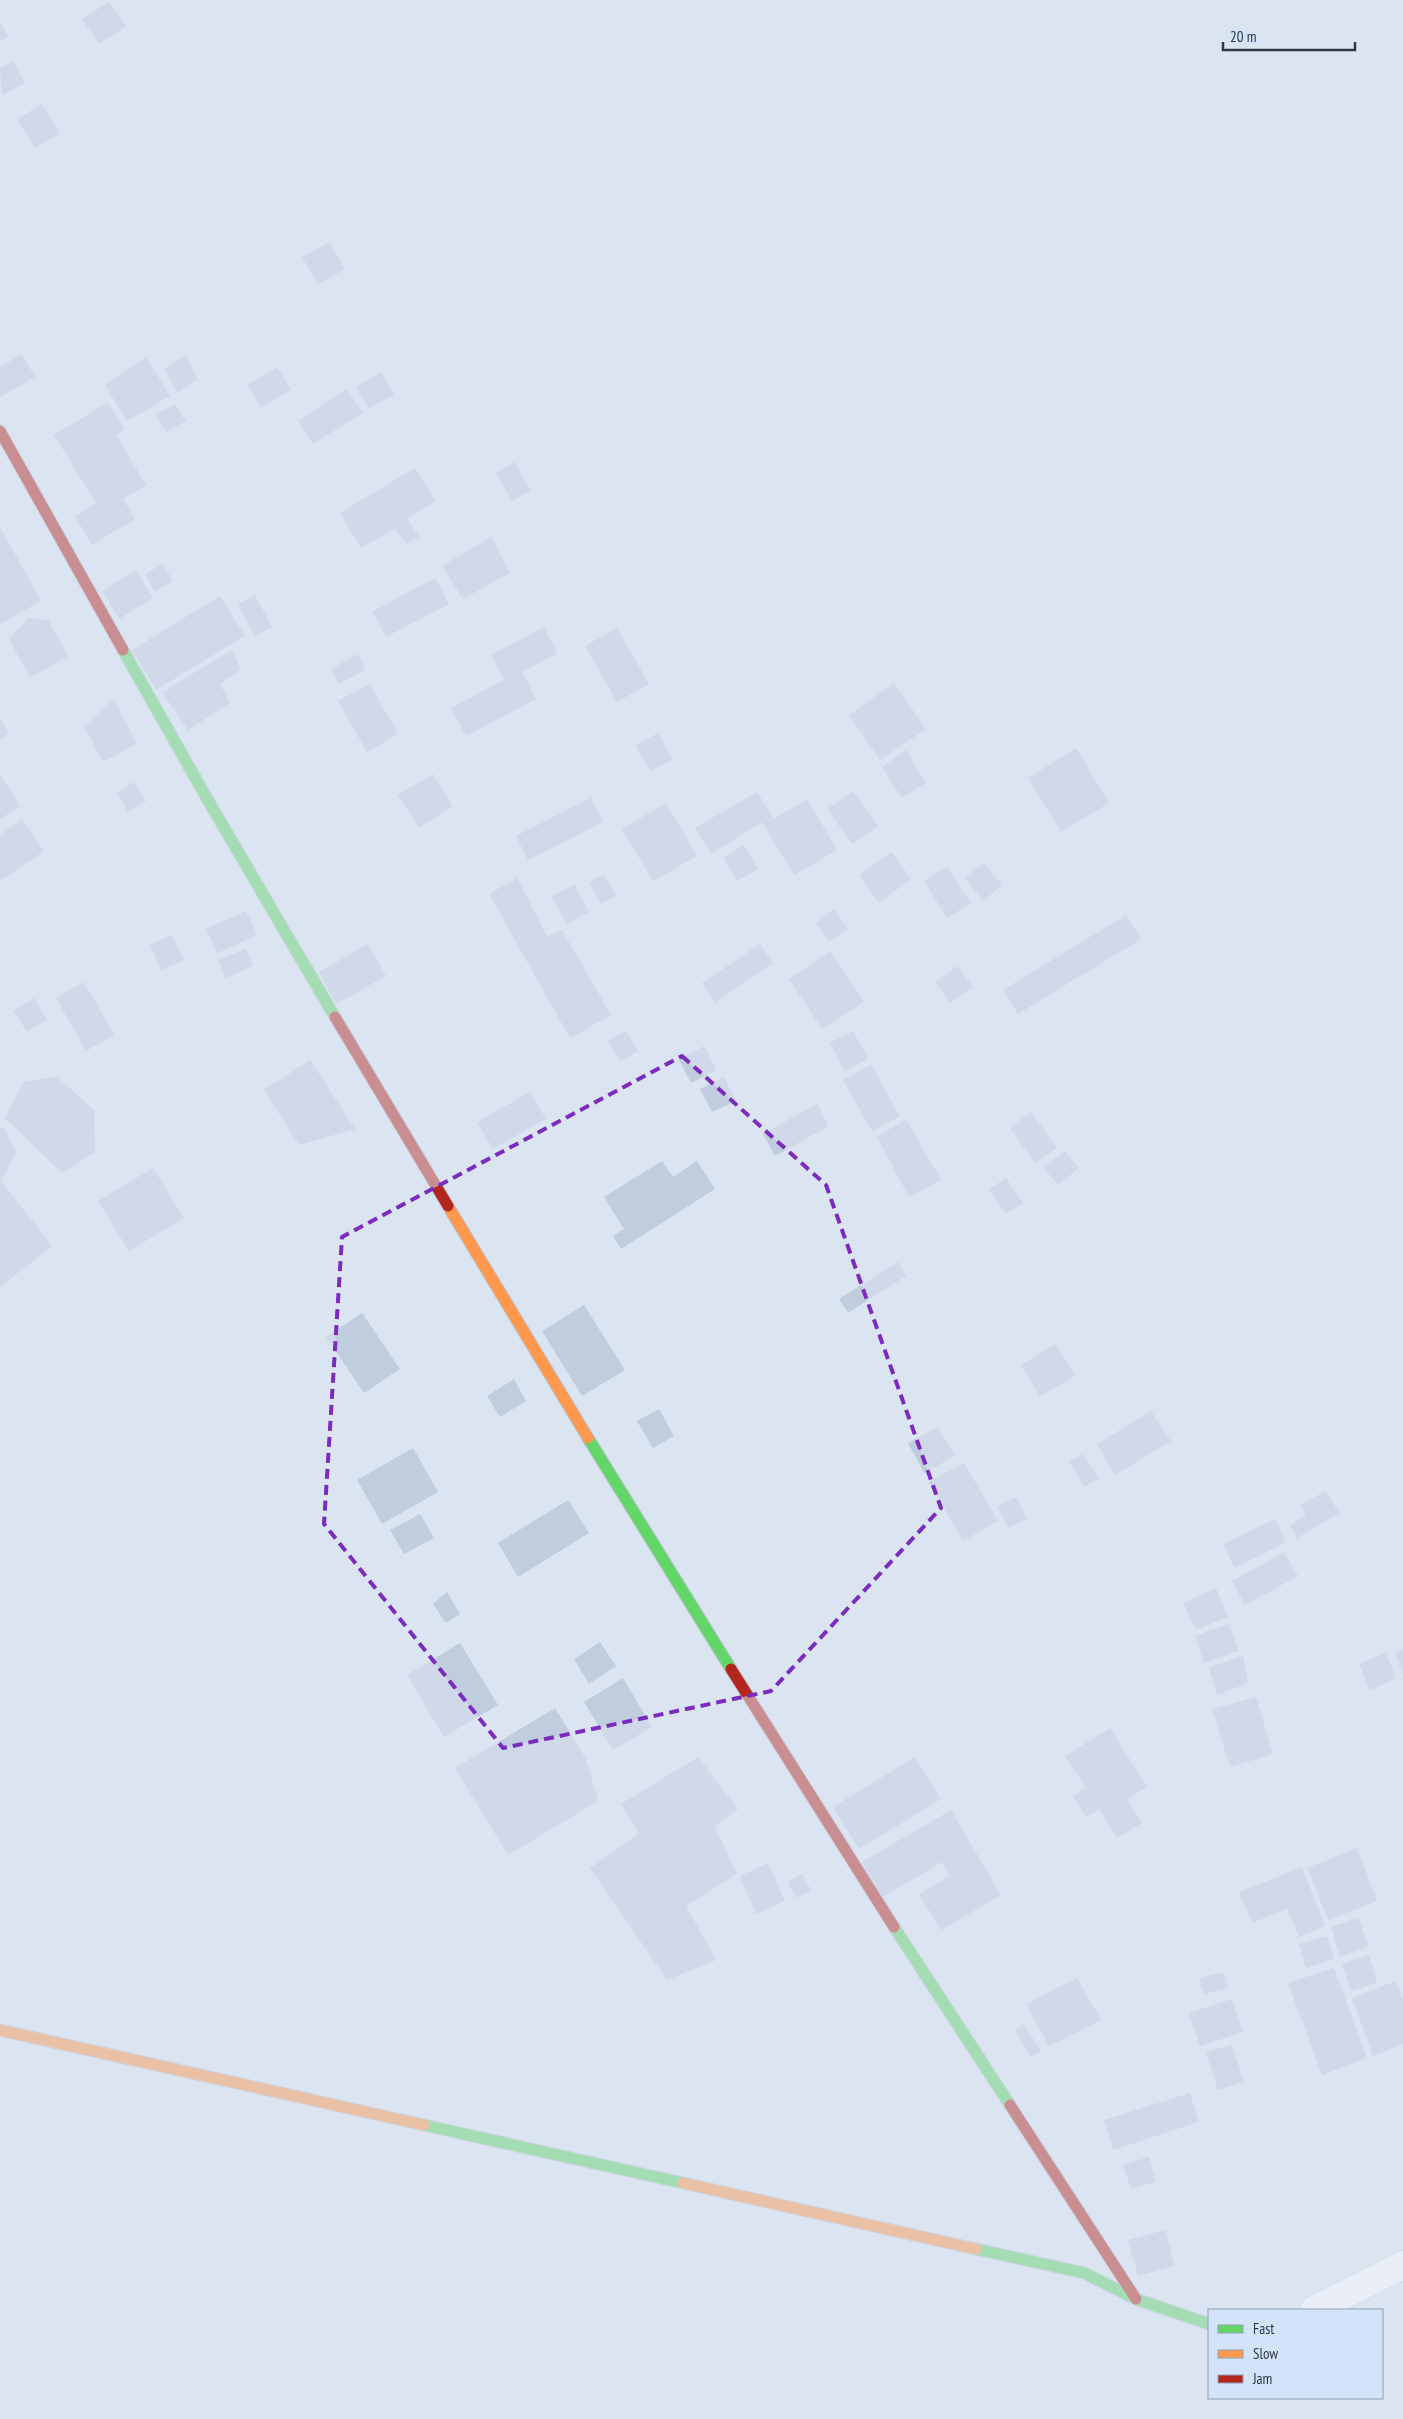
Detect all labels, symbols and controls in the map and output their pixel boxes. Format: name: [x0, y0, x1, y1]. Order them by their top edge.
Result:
scale bar: [1223, 20, 1356, 52]
text: 20 m: [1230, 27, 1256, 46]
legend: [1208, 2309, 1383, 2399]
text: Fast: [1253, 2319, 1274, 2338]
text: Slow: [1253, 2344, 1278, 2363]
text: Jam: [1252, 2369, 1272, 2388]

